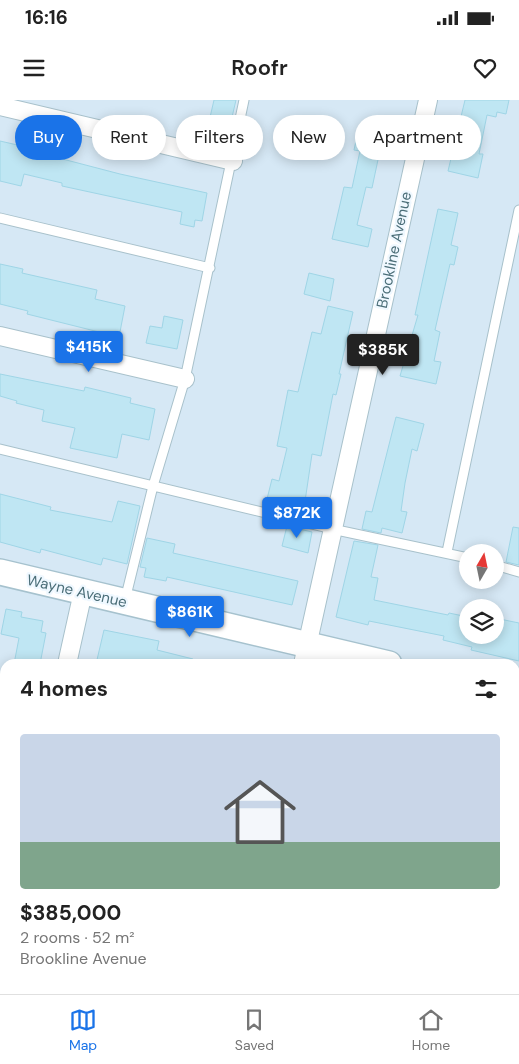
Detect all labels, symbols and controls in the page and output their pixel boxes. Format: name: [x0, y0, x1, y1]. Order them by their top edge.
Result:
text: 16:16: [25, 5, 68, 30]
text: Roofr: [231, 53, 288, 82]
icon: menu: [20, 54, 48, 82]
icon: heart: [471, 54, 499, 82]
chip: Buy: [15, 115, 82, 160]
chip: Rent: [92, 115, 166, 160]
chip: Filters: [176, 115, 263, 160]
chip: New: [273, 115, 345, 160]
chip: Apartment: [355, 115, 481, 160]
street label: Brookline Avenue: [372, 190, 416, 310]
pin: $415K: [54, 330, 124, 373]
pin: $385K: [348, 334, 418, 376]
text: $415K: [66, 336, 112, 357]
text: $385K: [358, 339, 408, 360]
pin: $872K: [262, 496, 332, 539]
text: $872K: [273, 502, 321, 523]
north arrow: [459, 544, 504, 589]
map controls: [459, 544, 504, 644]
street label: Wayne Avenue: [25, 570, 129, 612]
pin: $861K: [155, 596, 225, 638]
button: layers: [459, 599, 504, 644]
text: $861K: [167, 601, 213, 622]
text: 4 homes: [20, 675, 108, 703]
icon: filters: [472, 675, 500, 703]
icon: home: [215, 767, 305, 857]
text: $385,000: [20, 899, 121, 927]
text: 2 rooms · 52 m²: [20, 927, 135, 948]
text: Brookline Avenue: [20, 948, 147, 969]
tab: Map: [69, 1006, 97, 1054]
tab: Saved: [235, 1006, 274, 1054]
tab: Home: [412, 1006, 450, 1054]

